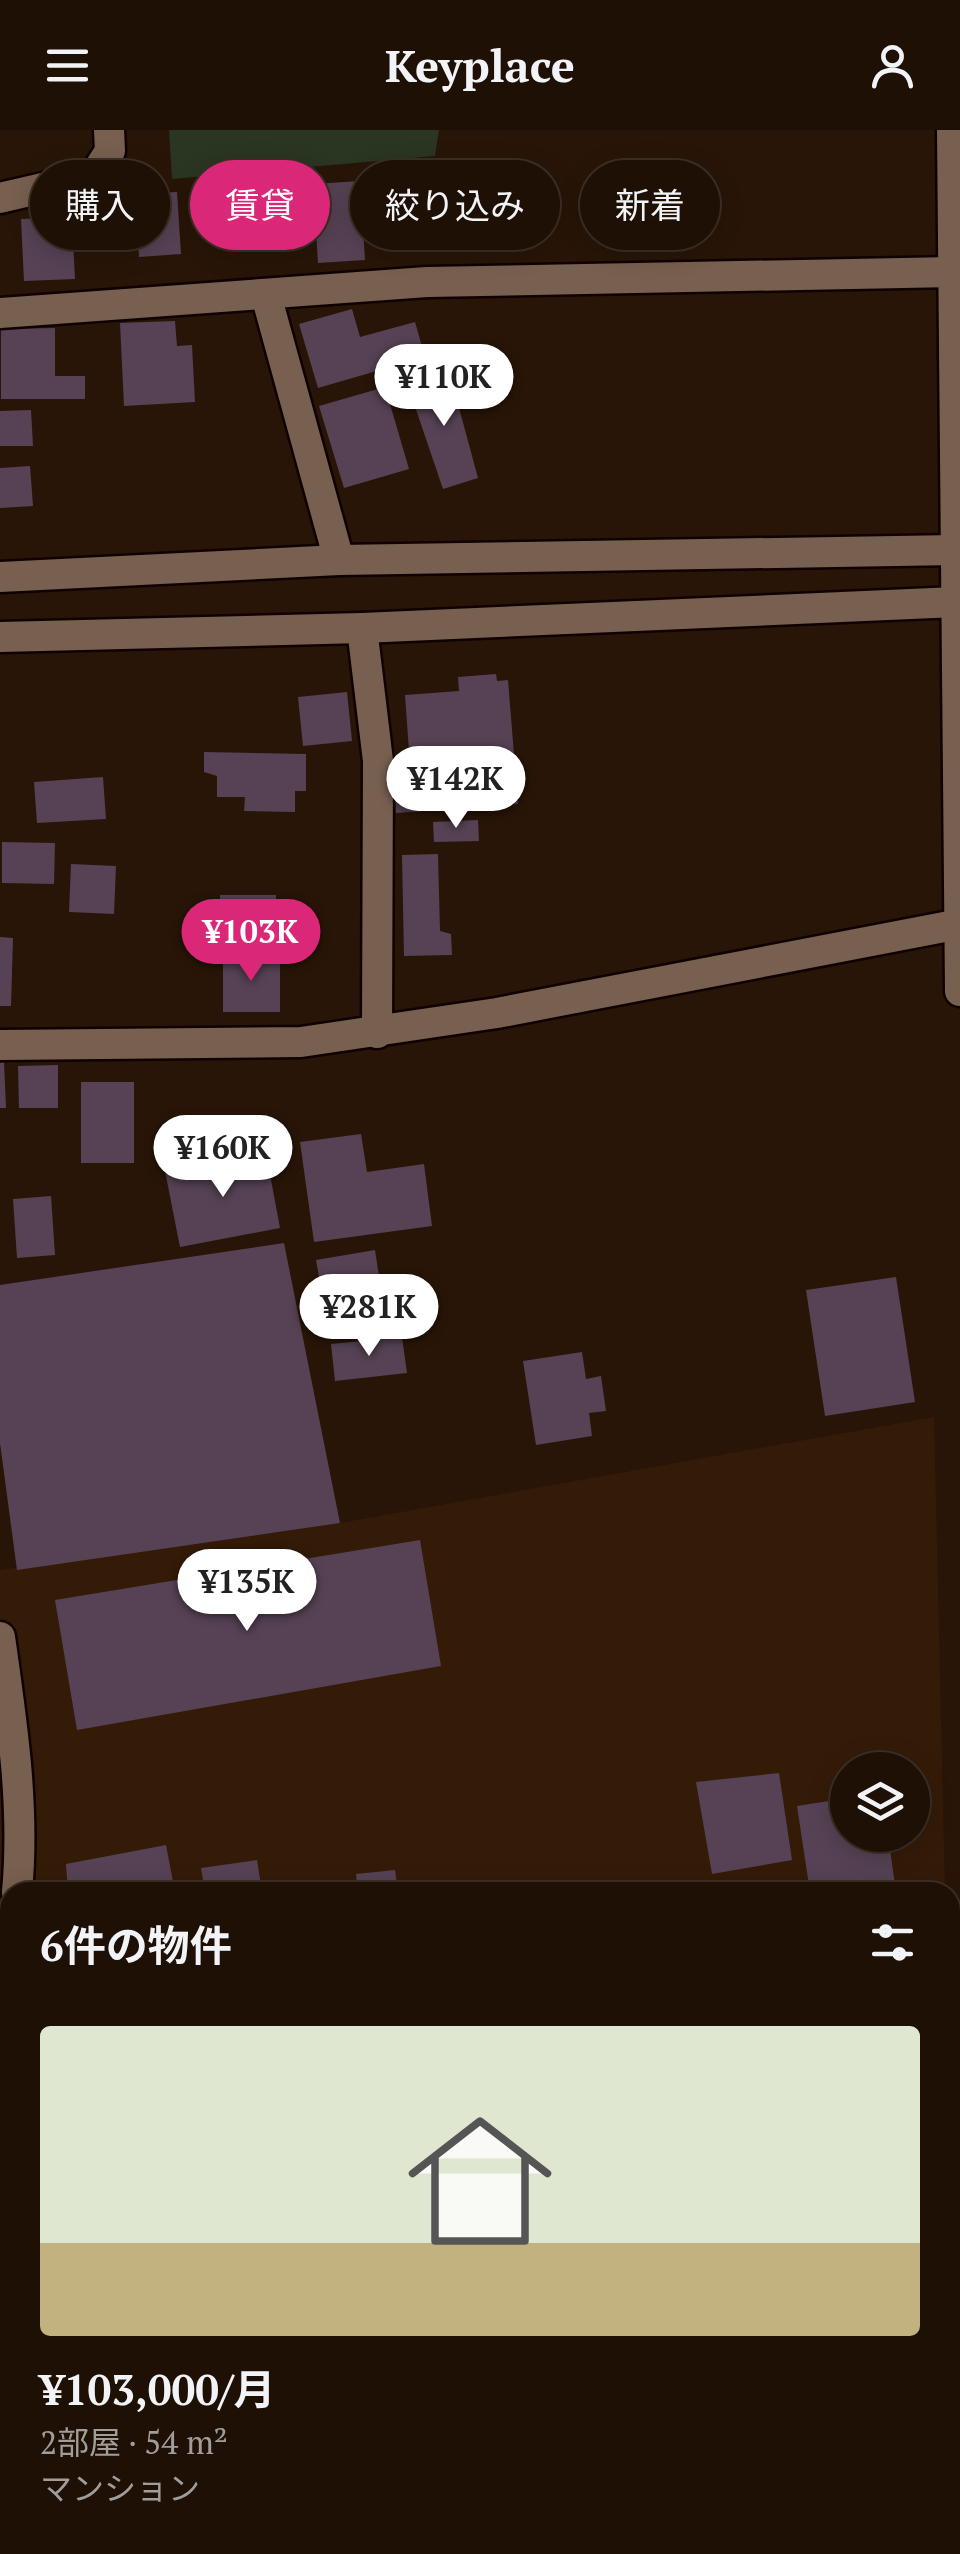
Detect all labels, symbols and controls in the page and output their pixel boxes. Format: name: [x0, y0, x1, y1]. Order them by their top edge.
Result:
text: Keyplace: [385, 35, 575, 95]
icon: menu: [40, 38, 95, 93]
icon: person: [865, 38, 920, 93]
chip: 購入: [30, 160, 170, 250]
chip: 賃貸: [190, 160, 330, 250]
chip: 絞り込み: [350, 160, 560, 250]
chip: 新着: [580, 160, 720, 250]
pin: ¥110K: [374, 344, 514, 429]
text: ¥110K: [396, 355, 492, 397]
pin: ¥142K: [386, 746, 526, 831]
text: ¥142K: [408, 757, 504, 799]
pin: ¥103K: [181, 899, 321, 984]
text: ¥103K: [203, 910, 299, 952]
pin: ¥160K: [153, 1115, 293, 1200]
text: ¥160K: [175, 1126, 271, 1168]
pin: ¥281K: [299, 1274, 439, 1359]
text: ¥281K: [321, 1285, 417, 1327]
pin: ¥135K: [177, 1549, 317, 1634]
text: ¥135K: [199, 1560, 295, 1602]
map controls: [830, 1752, 930, 1852]
button: layers: [830, 1752, 930, 1852]
icon: filters: [865, 1915, 920, 1970]
text: 6件の物件: [40, 1917, 232, 1973]
icon: home: [390, 2091, 570, 2271]
text: ¥103,000/月: [40, 2361, 275, 2417]
text: 2部屋 · 54 m²: [40, 2421, 228, 2463]
text: マンション: [40, 2467, 200, 2509]

